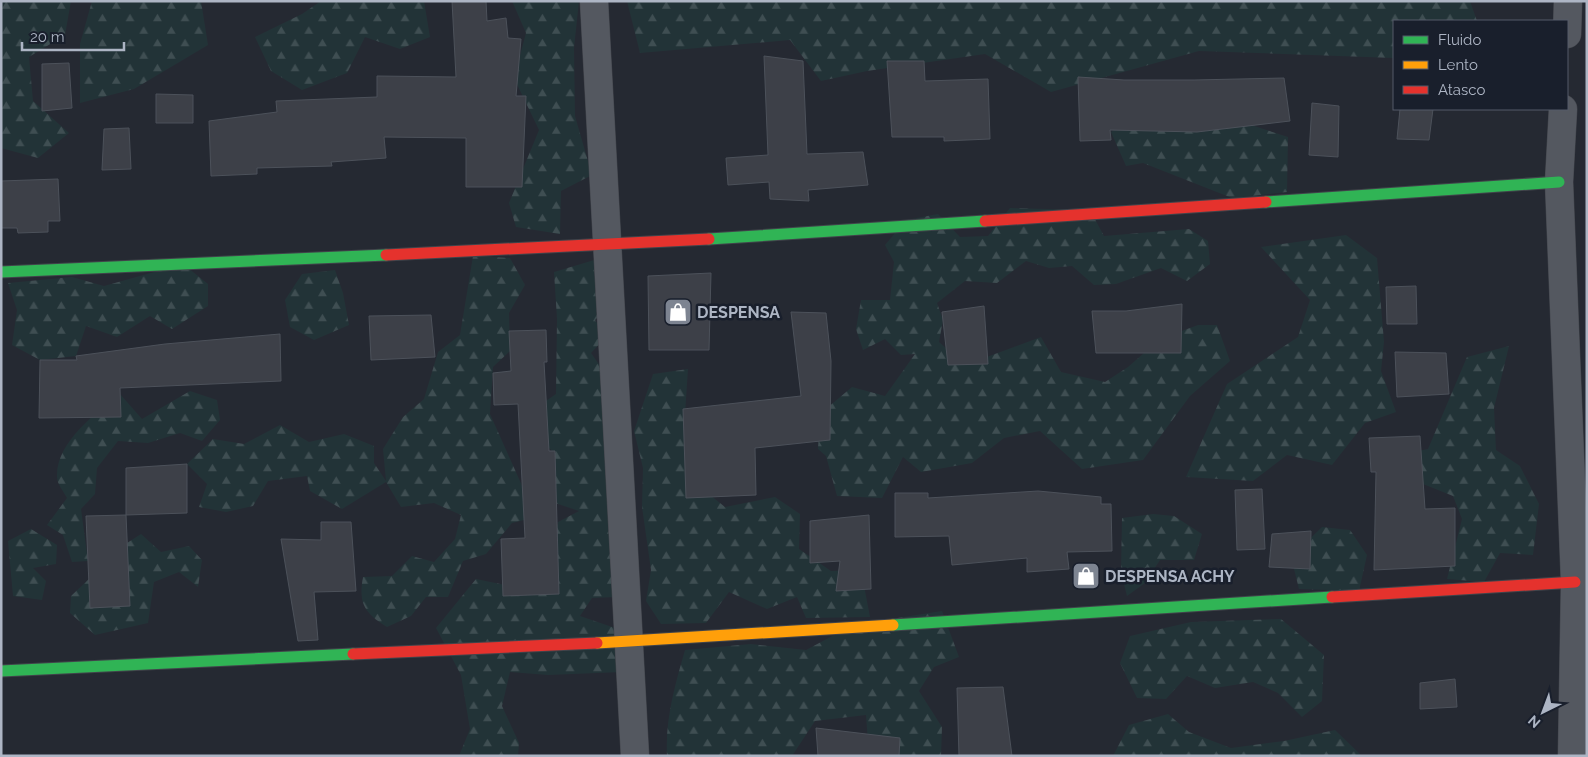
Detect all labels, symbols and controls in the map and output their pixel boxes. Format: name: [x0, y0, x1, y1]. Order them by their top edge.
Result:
scale bar: [22, 20, 125, 52]
legend: [1393, 20, 1568, 110]
text: 20 m: [30, 28, 65, 46]
text: Fluido: [1438, 31, 1481, 49]
text: Lento: [1438, 56, 1478, 74]
text: Atasco: [1438, 81, 1485, 99]
shop icon: DESPENSA: [663, 297, 693, 327]
place label: DESPENSA: [697, 303, 780, 322]
shop icon: DESPENSA ACHY: [1071, 561, 1101, 591]
place label: DESPENSA ACHY: [1105, 567, 1235, 586]
north arrow: [1518, 687, 1568, 737]
text: N: [1525, 712, 1544, 731]

